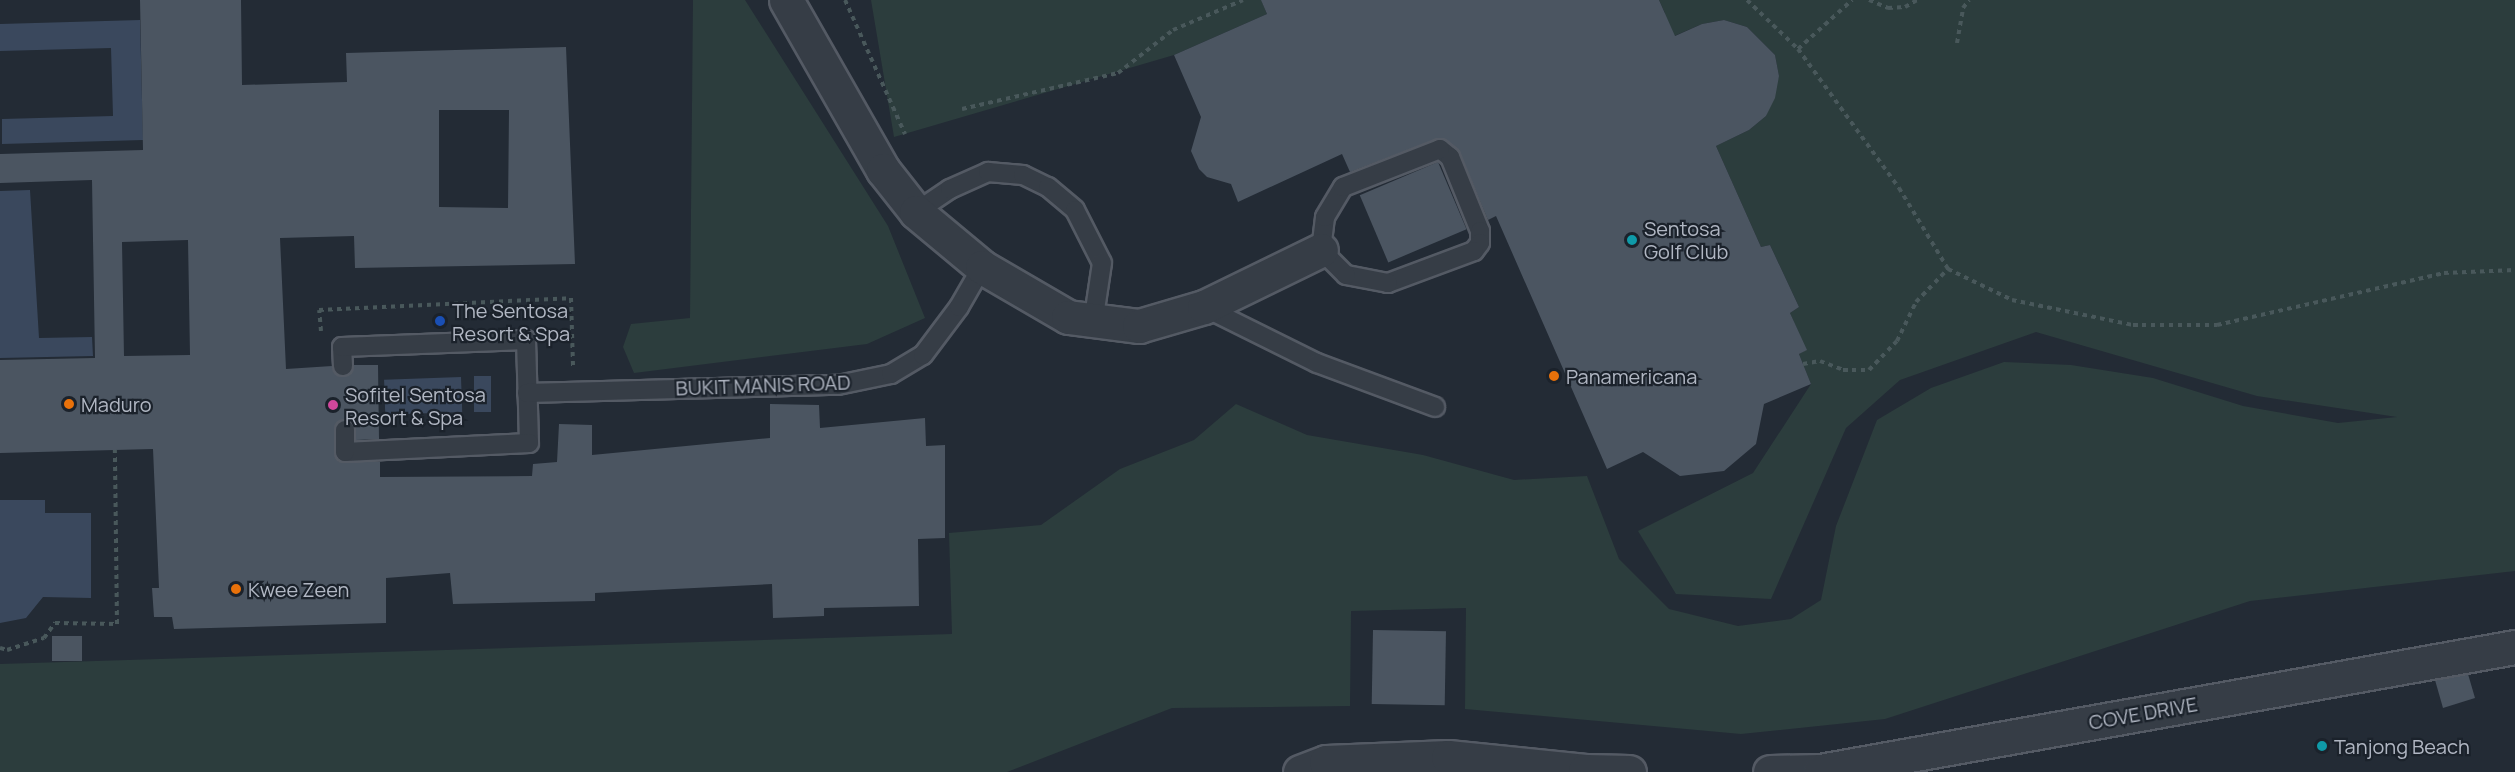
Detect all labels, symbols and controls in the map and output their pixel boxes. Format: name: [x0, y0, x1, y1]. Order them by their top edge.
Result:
place label: Sentosa Golf Club: [1644, 216, 1728, 263]
marker: Sentosa Golf Club: [1625, 233, 1639, 247]
place label: The Sentosa Resort & Spa: [452, 298, 570, 345]
marker: The Sentosa Resort & Spa: [433, 314, 447, 328]
place label: Panamericana: [1566, 364, 1697, 388]
marker: Panamericana: [1547, 369, 1561, 383]
street label: BUKIT MANIS ROAD: [675, 370, 851, 400]
place label: Sofitel Sentosa Resort & Spa: [345, 382, 486, 429]
place label: Maduro: [81, 392, 151, 416]
marker: Maduro: [62, 397, 76, 411]
marker: Sofitel Sentosa Resort & Spa: [326, 398, 340, 412]
place label: Kwee Zeen: [248, 577, 349, 601]
marker: Kwee Zeen: [229, 582, 243, 596]
street label: COVE DRIVE: [2087, 692, 2199, 734]
place label: Tanjong Beach: [2334, 734, 2470, 758]
marker: Tanjong Beach: [2315, 739, 2329, 753]

